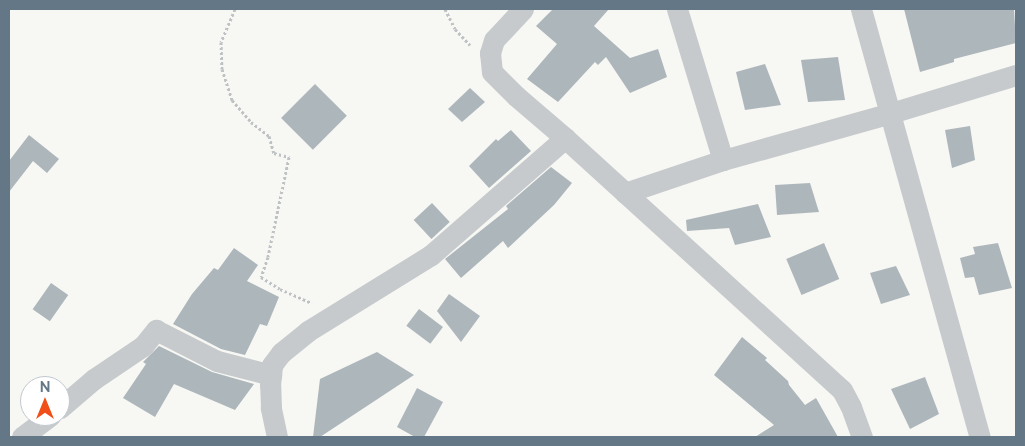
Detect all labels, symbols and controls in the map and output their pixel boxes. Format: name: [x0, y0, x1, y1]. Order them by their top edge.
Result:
north arrow: [20, 376, 70, 426]
text: N: [40, 379, 50, 395]

